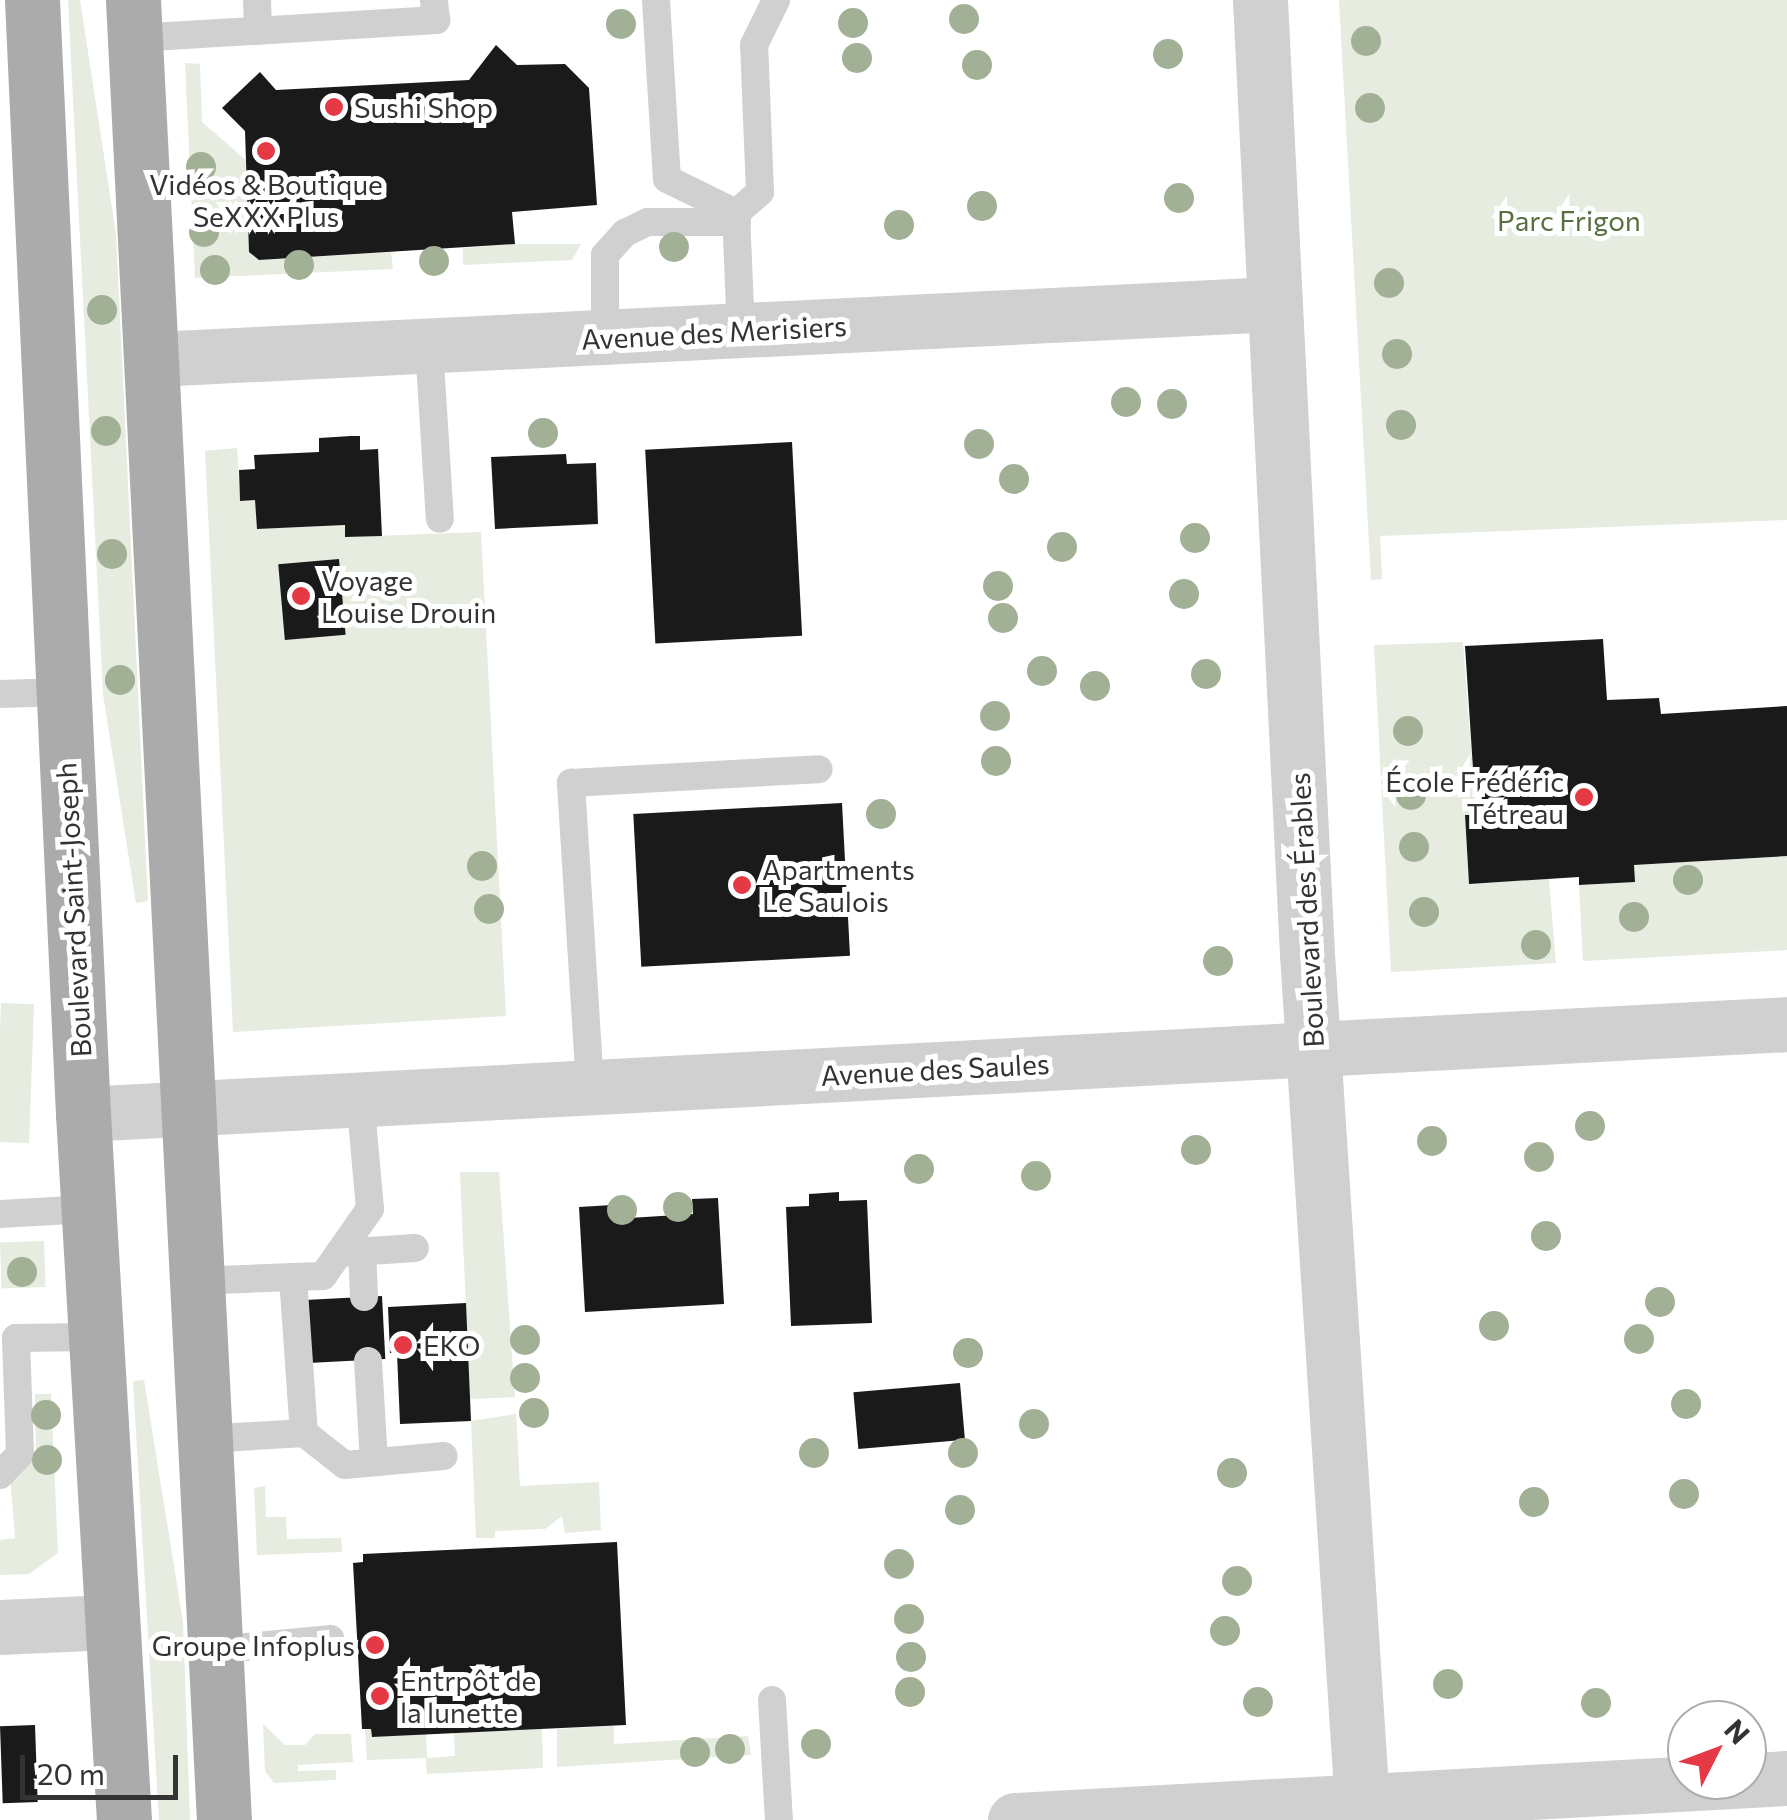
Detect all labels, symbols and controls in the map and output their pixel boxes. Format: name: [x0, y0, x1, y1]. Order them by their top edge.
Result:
place label: Sushi Shop: [354, 90, 493, 124]
marker: Sushi Shop: [323, 96, 345, 118]
marker: Vidéos & Boutique SeXXX Plus: [255, 140, 277, 162]
place label: Vidéos & Boutique SeXXX Plus: [149, 167, 383, 233]
park label: Parc Frigon: [1497, 203, 1641, 237]
street label: Avenue des Merisiers: [580, 308, 848, 356]
place label: Voyage Louise Drouin: [321, 563, 496, 629]
marker: Voyage Louise Drouin: [290, 585, 312, 607]
street label: Boulevard Saint-Joseph: [48, 762, 98, 1058]
place label: École Frédéric Tétreau: [1385, 764, 1564, 830]
street label: Boulevard des Érables: [1282, 772, 1330, 1048]
marker: École Frédéric Tétreau: [1573, 786, 1595, 808]
place label: Apartments Le Saulois: [762, 852, 915, 918]
marker: Apartments Le Saulois: [731, 874, 753, 896]
street label: Avenue des Saules: [820, 1046, 1050, 1092]
place label: EKO: [423, 1328, 480, 1362]
marker: EKO: [392, 1334, 414, 1356]
place label: Groupe Infoplus: [152, 1628, 355, 1662]
marker: Groupe Infoplus: [364, 1634, 386, 1656]
place label: Entrpôt de la lunette: [400, 1663, 536, 1729]
marker: Entrpôt de la lunette: [369, 1685, 391, 1707]
north arrow: [1667, 1700, 1767, 1800]
text: N: [1718, 1712, 1757, 1750]
scale bar: [25, 1735, 182, 1797]
text: 20 m: [37, 1754, 105, 1791]

